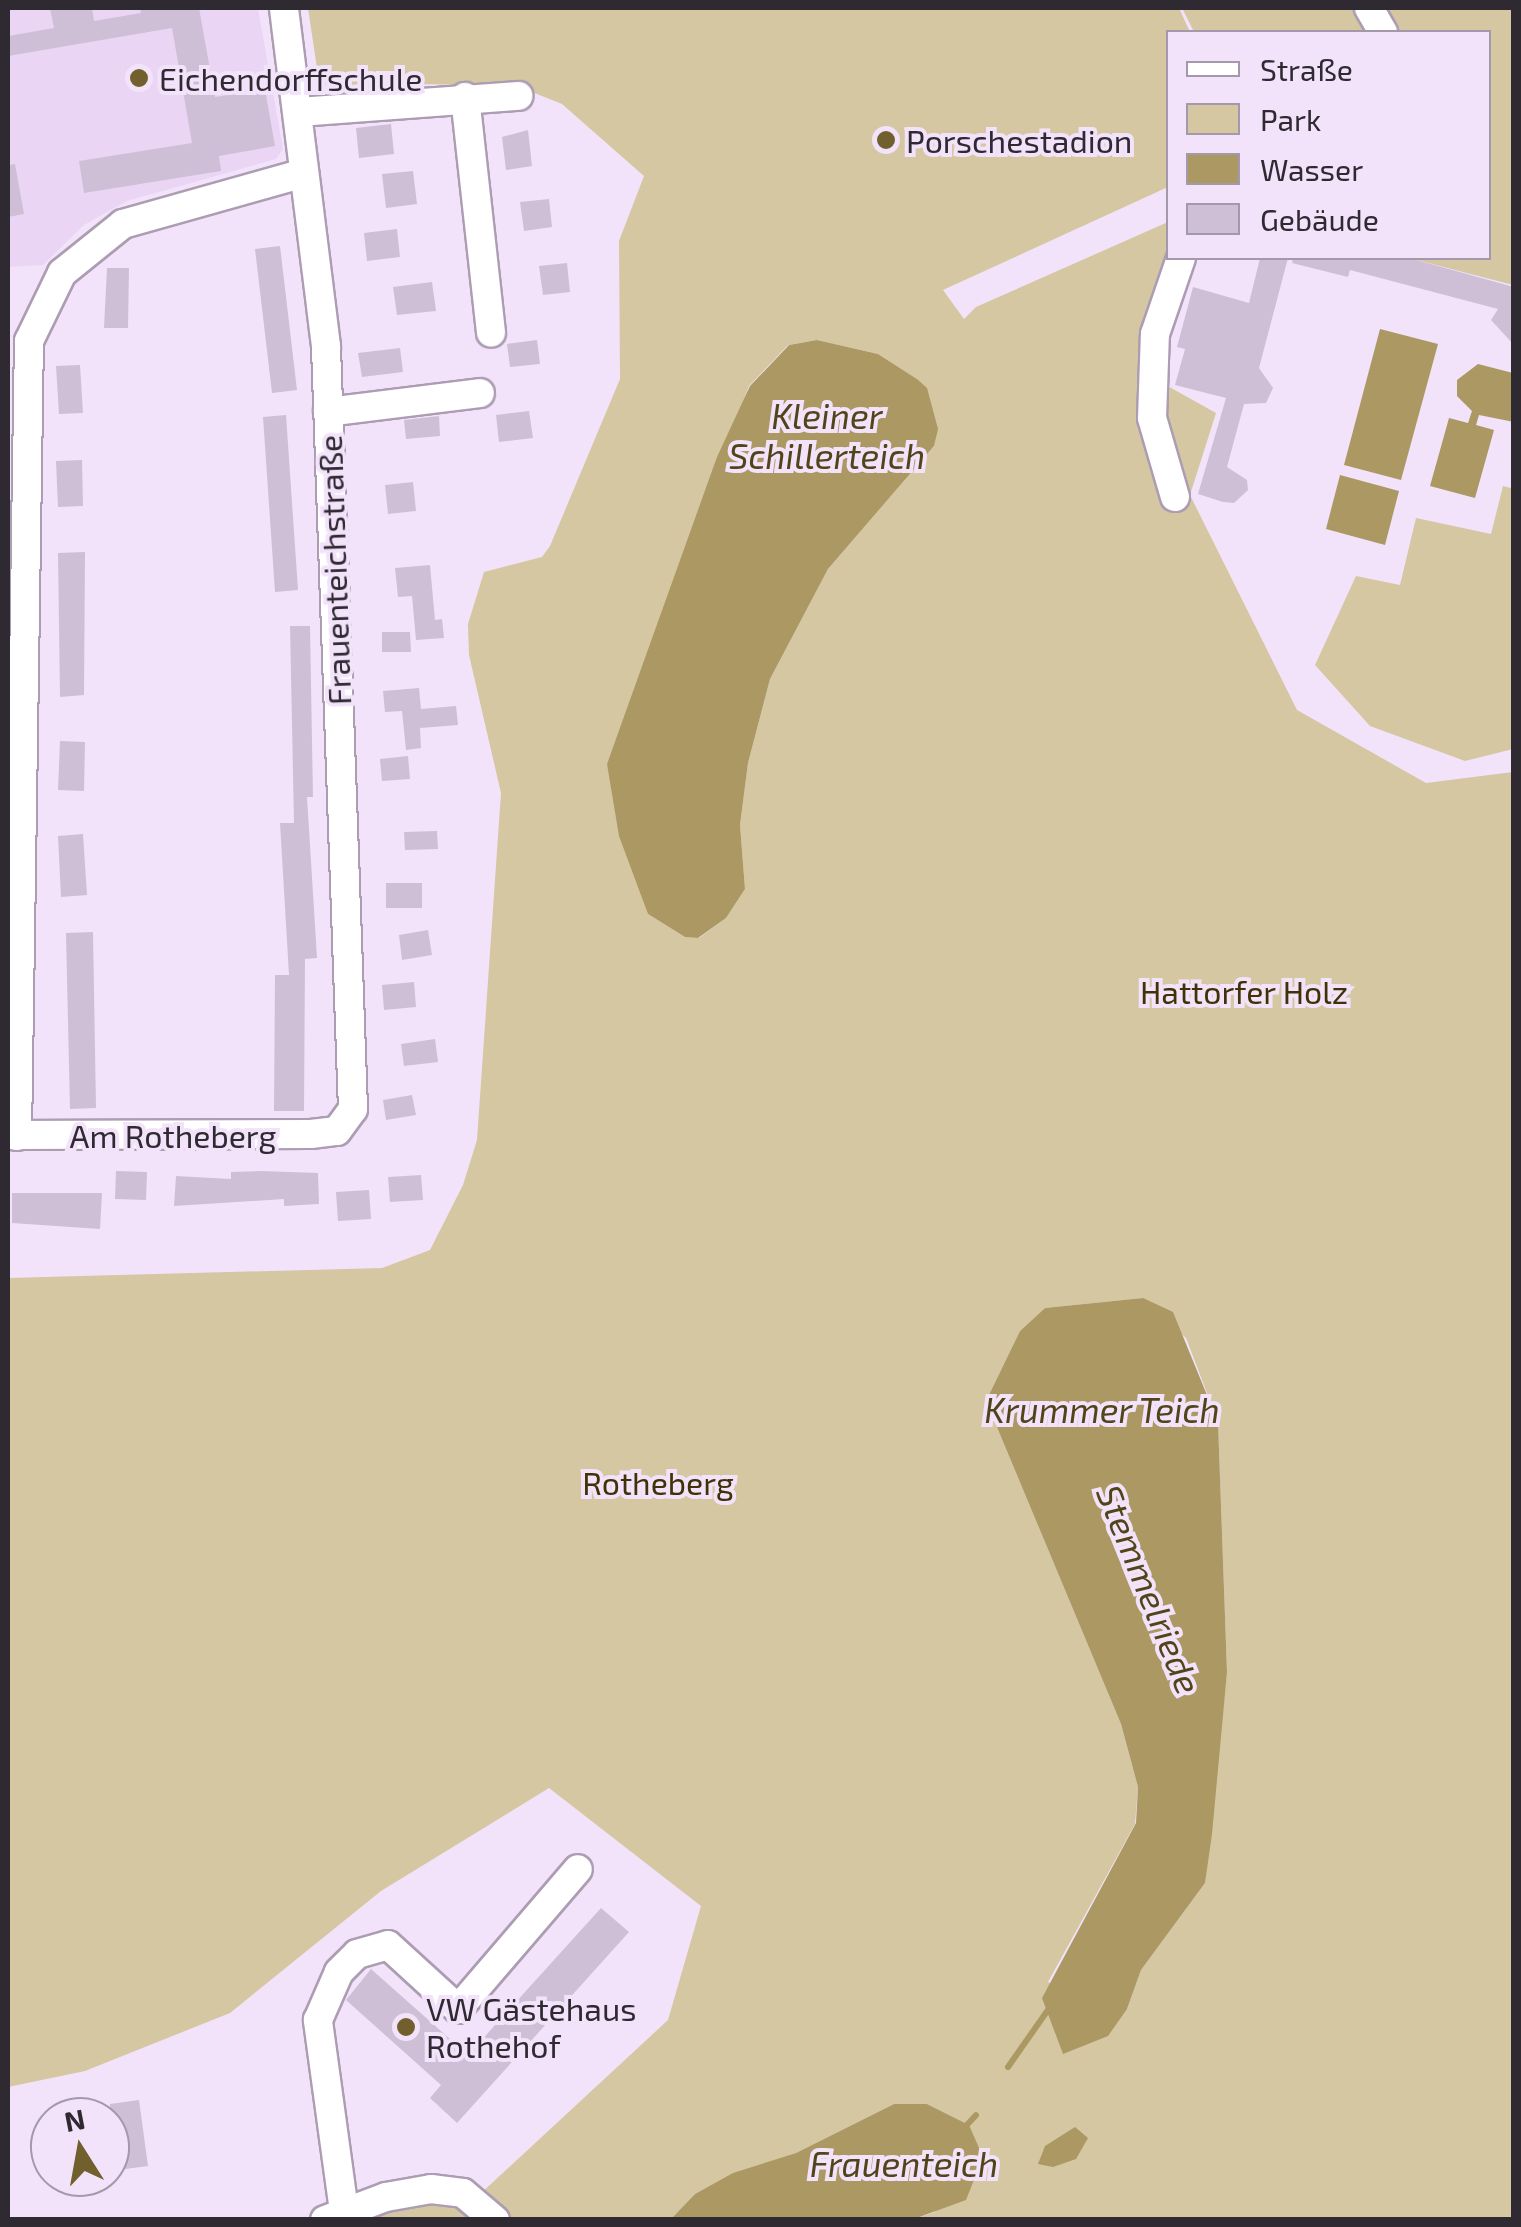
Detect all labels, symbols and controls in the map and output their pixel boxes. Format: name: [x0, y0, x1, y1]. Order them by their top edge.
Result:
legend: [1166, 30, 1491, 260]
text: Straße: [1260, 51, 1353, 87]
place label: Eichendorffschule: [159, 59, 422, 97]
marker: Eichendorffschule: [128, 67, 150, 89]
text: Park: [1260, 101, 1321, 137]
place label: Porschestadion: [906, 121, 1132, 159]
marker: Porschestadion: [875, 129, 897, 151]
text: Wasser: [1260, 151, 1363, 187]
text: Gebäude: [1260, 201, 1379, 237]
water label: Kleiner Schillerteich: [729, 394, 925, 476]
street label: Frauenteichstraße: [310, 434, 358, 706]
park label: Hattorfer Holz: [1140, 972, 1348, 1010]
street label: Am Rotheberg: [70, 1116, 276, 1154]
water label: Krummer Teich: [983, 1388, 1221, 1430]
park label: Rotheberg: [582, 1463, 734, 1501]
water label: Stemmelriede: [1089, 1478, 1211, 1700]
place label: VW Gästehaus Rothehof: [426, 1990, 637, 2065]
marker: VW Gästehaus Rothehof: [395, 2016, 417, 2038]
north arrow: [30, 2097, 130, 2197]
text: N: [61, 2101, 88, 2138]
water label: Frauenteich: [810, 2142, 998, 2184]

